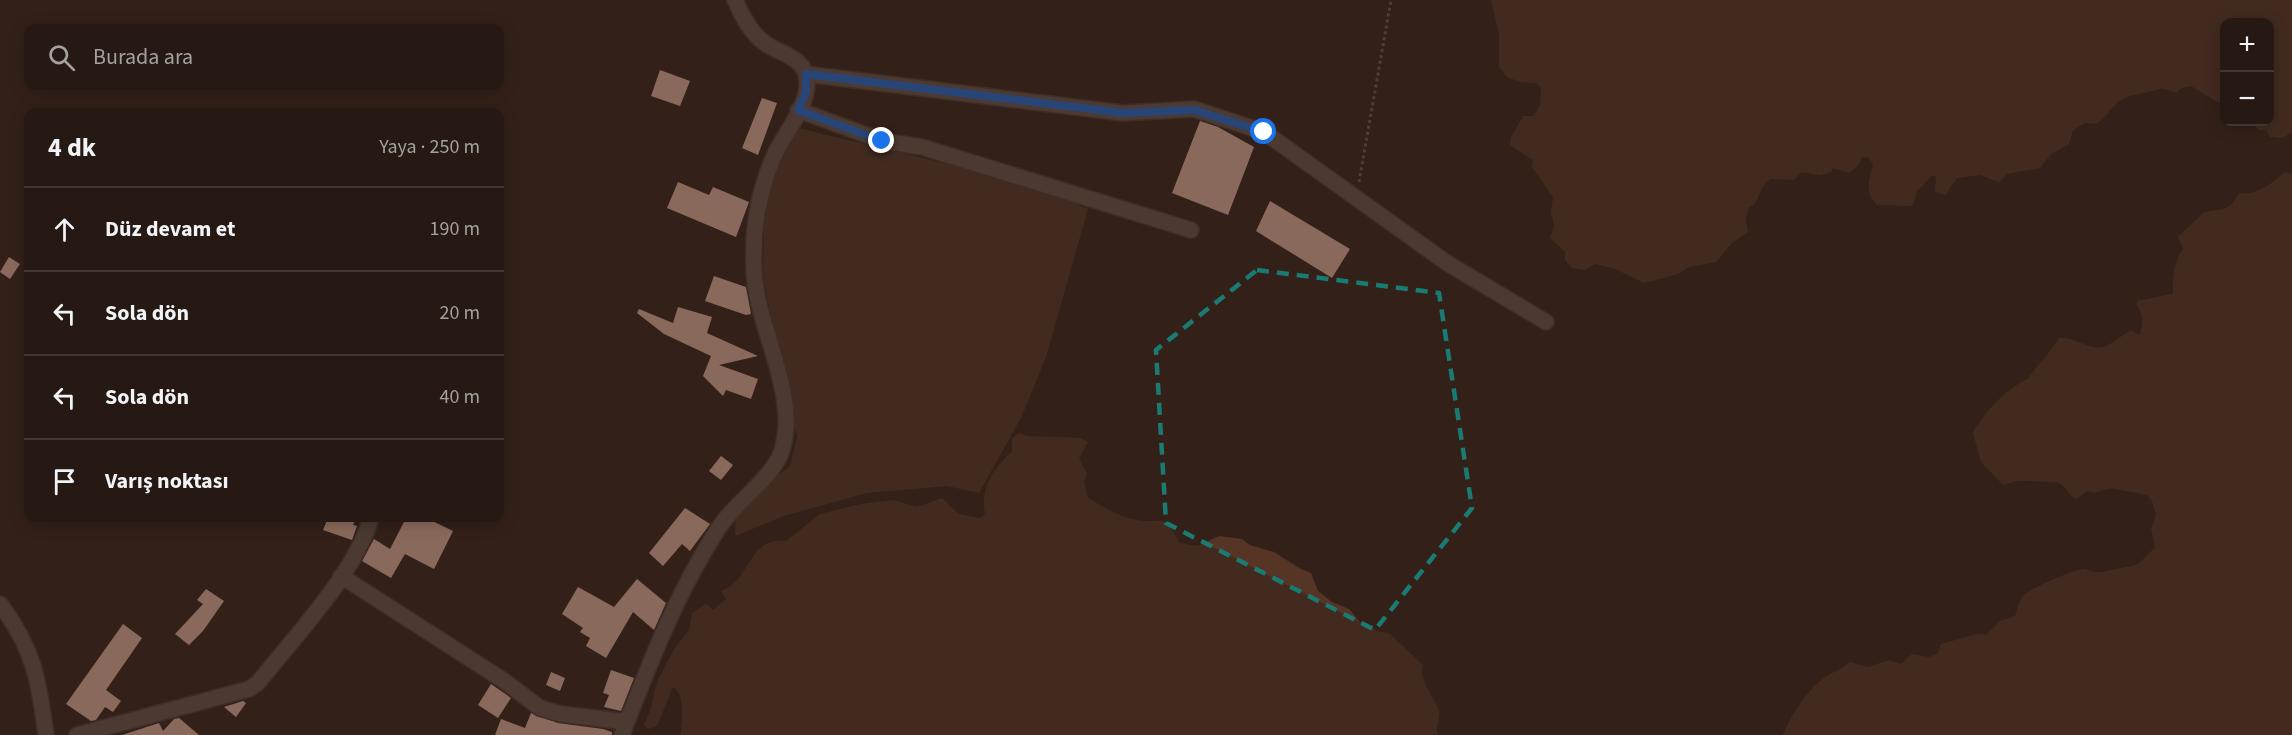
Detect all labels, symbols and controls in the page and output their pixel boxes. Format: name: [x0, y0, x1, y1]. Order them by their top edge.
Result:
map controls: [2220, 18, 2274, 126]
button: +: [2220, 18, 2274, 72]
search box: [24, 24, 504, 90]
icon: search: [45, 41, 78, 74]
text: Burada ara: [93, 41, 193, 73]
button: −: [2220, 72, 2274, 126]
route start: [1250, 118, 1276, 144]
route end: [868, 127, 894, 153]
text: 4 dk: [48, 129, 96, 166]
text: Yaya · 250 m: [379, 133, 480, 161]
icon: ahead: [48, 213, 81, 246]
text: Düz devam et: [105, 213, 235, 245]
text: 190 m: [430, 215, 480, 243]
icon: left: [48, 297, 81, 330]
text: Sola dön: [105, 297, 189, 329]
text: 20 m: [440, 299, 480, 327]
icon: left: [48, 381, 81, 414]
text: Sola dön: [105, 381, 189, 413]
text: 40 m: [440, 383, 480, 411]
icon: arrive: [48, 465, 81, 498]
text: Varış noktası: [105, 465, 229, 497]

